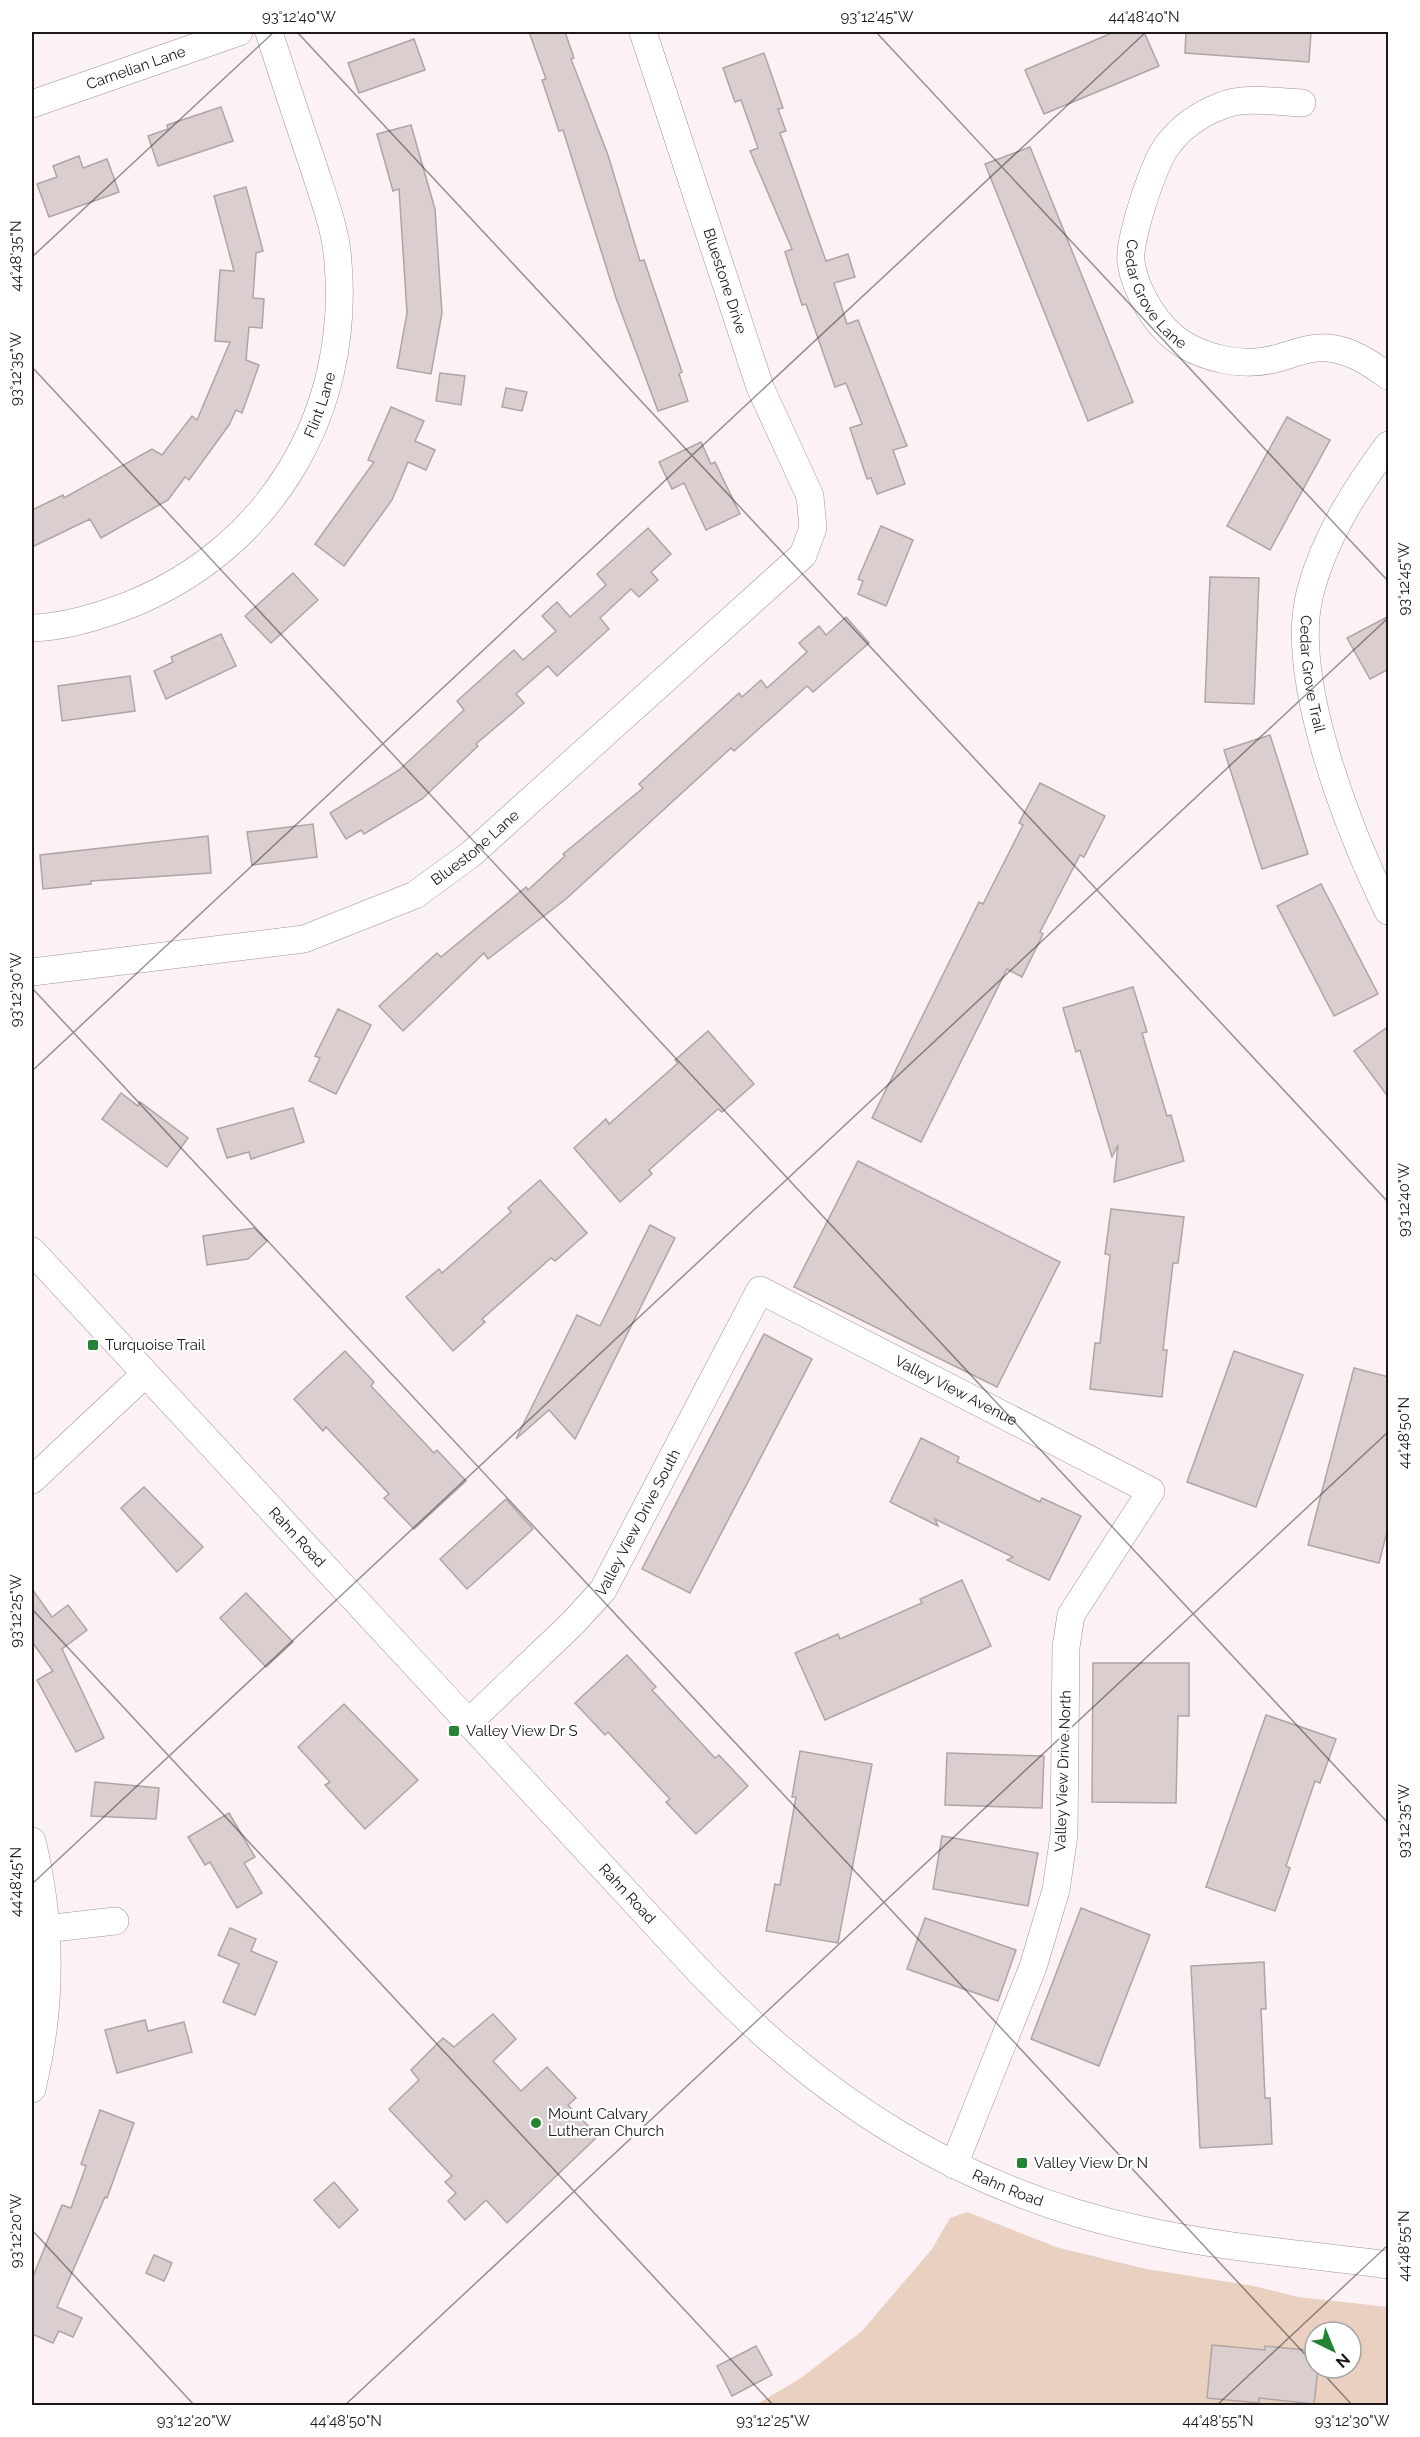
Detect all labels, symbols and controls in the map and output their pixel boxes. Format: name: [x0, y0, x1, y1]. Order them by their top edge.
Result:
text: 93°12'40"W: [262, 8, 336, 26]
text: 93°12'45"W: [841, 8, 914, 26]
text: 44°48'40"N: [1108, 8, 1180, 26]
street label: Carnelian Lane: [84, 42, 188, 93]
text: 44°48'35"N: [7, 221, 25, 291]
street label: Bluestone Drive: [699, 226, 751, 336]
street label: Cedar Grove Lane: [1122, 238, 1190, 353]
text: 93°12'35"W: [7, 332, 25, 406]
street label: Flint Lane: [300, 370, 339, 441]
text: 93°12'45"W: [1395, 542, 1413, 615]
street label: Cedar Grove Trail: [1296, 614, 1329, 735]
street label: Bluestone Lane: [428, 806, 523, 889]
text: 93°12'30"W: [7, 952, 25, 1027]
text: 93°12'40"W: [1395, 1163, 1413, 1237]
place label: Turquoise Trail: [105, 1336, 206, 1354]
marker: Turquoise Trail: [86, 1338, 100, 1352]
street label: Valley View Avenue: [892, 1352, 1020, 1430]
text: 44°48'50"N: [1395, 1397, 1413, 1469]
street label: Valley View Drive South: [592, 1446, 684, 1600]
street label: Rahn Road: [265, 1503, 329, 1571]
text: 93°12'25"W: [7, 1574, 25, 1648]
street label: Valley View Drive North: [1051, 1690, 1075, 1852]
place label: Valley View Dr S: [466, 1722, 578, 1740]
marker: Valley View Dr S: [447, 1724, 461, 1738]
text: 93°12'35"W: [1395, 1784, 1413, 1858]
text: 44°48'45"N: [7, 1847, 25, 1917]
street label: Rahn Road: [595, 1860, 659, 1927]
place label: Mount Calvary Lutheran Church: [548, 2105, 664, 2140]
marker: Mount Calvary Lutheran Church: [529, 2116, 543, 2130]
place label: Valley View Dr N: [1034, 2154, 1148, 2172]
marker: Valley View Dr N: [1015, 2156, 1029, 2170]
street label: Rahn Road: [969, 2165, 1046, 2210]
text: 93°12'20"W: [7, 2193, 25, 2268]
text: 44°48'55"N: [1395, 2211, 1413, 2281]
north arrow: [1303, 2320, 1363, 2380]
text: N: [1332, 2349, 1354, 2372]
text: 93°12'20"W: [157, 2412, 232, 2430]
text: 44°48'50"N: [310, 2412, 382, 2430]
text: 93°12'25"W: [736, 2412, 810, 2430]
text: 44°48'55"N: [1183, 2412, 1253, 2430]
text: 93°12'30"W: [1315, 2412, 1390, 2430]

